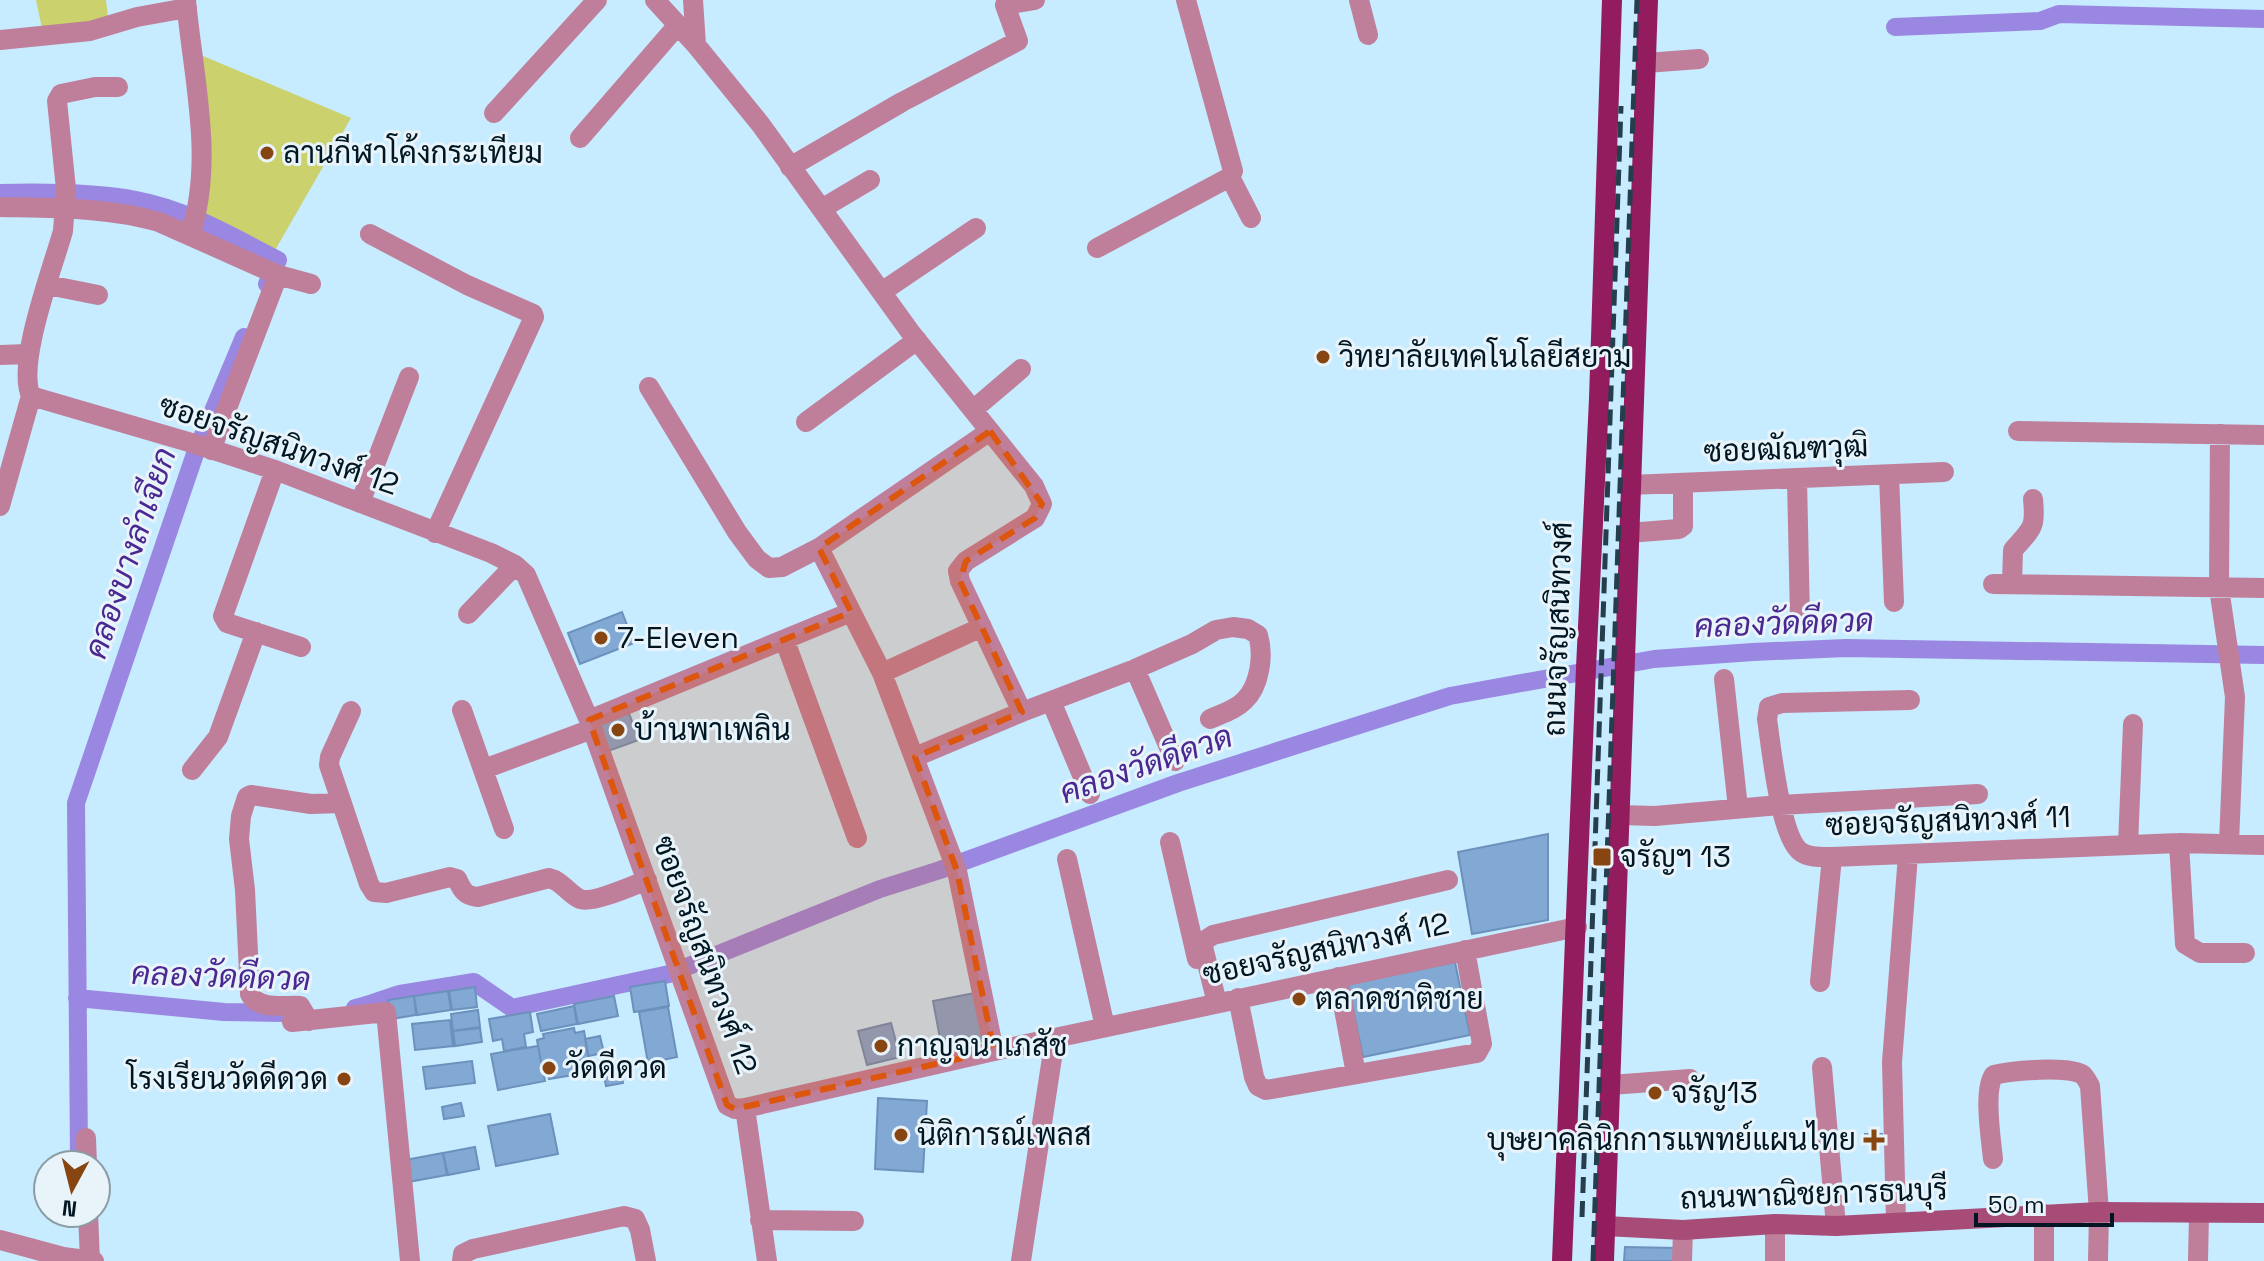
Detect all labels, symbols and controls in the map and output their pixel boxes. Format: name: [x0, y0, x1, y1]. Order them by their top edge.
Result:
place label: ลานกีฬาโค้งกระเทียม: [283, 132, 543, 172]
marker: ลานกีฬาโค้งกระเทียม: [258, 144, 276, 162]
place label: วิทยาลัยเทคโนโลยีสยาม: [1338, 337, 1631, 376]
marker: วิทยาลัยเทคโนโลยีสยาม: [1314, 348, 1332, 366]
street label: ซอยจรัญสนิทวงศ์ 12: [154, 385, 404, 504]
street label: ซอยฒัณฑวุฒิ: [1703, 426, 1869, 473]
water label: คลองบางลำเจียก: [75, 442, 185, 664]
street label: ถนนจรัญสนิทวงศ์: [1534, 521, 1581, 737]
water label: คลองวัดดีดวด: [1693, 600, 1875, 646]
place label: 7-Eleven: [617, 618, 739, 657]
marker: 7-Eleven: [592, 629, 610, 647]
place label: บ้านพาเพลิน: [634, 709, 791, 749]
water label: คลองวัดดีดวด: [1055, 716, 1237, 812]
marker: บ้านพาเพลิน: [609, 721, 627, 739]
street label: ซอยจรัญสนิทวงศ์ 11: [1825, 797, 2071, 844]
street label: ซอยจรัญสนิทวงศ์ 12: [644, 830, 767, 1079]
place label: จรัญฯ 13: [1620, 837, 1731, 876]
marker: จรัญฯ 13: [1591, 846, 1613, 868]
street label: ซอยจรัญสนิทวงศ์ 12: [1199, 903, 1453, 994]
water label: คลองวัดดีดวด: [130, 953, 312, 999]
place label: ตลาดชาติชาย: [1315, 979, 1484, 1018]
marker: ตลาดชาติชาย: [1290, 990, 1308, 1008]
place label: กาญจนาเภสัช: [897, 1026, 1067, 1065]
marker: กาญจนาเภสัช: [872, 1037, 890, 1055]
place label: วัดดีดวด: [565, 1048, 667, 1087]
place label: โรงเรียนวัดดีดวด: [125, 1059, 328, 1098]
marker: วัดดีดวด: [540, 1059, 558, 1077]
marker: โรงเรียนวัดดีดวด: [335, 1070, 353, 1088]
place label: จรัญ13: [1671, 1073, 1758, 1112]
marker: จรัญ13: [1646, 1084, 1664, 1102]
place label: นิติการณ์เพลส: [917, 1115, 1091, 1154]
place label: บุษยาคลินิกการแพทย์แผนไทย: [1487, 1120, 1856, 1161]
marker: นิติการณ์เพลส: [892, 1126, 910, 1144]
marker: บุษยาคลินิกการแพทย์แผนไทย: [1863, 1129, 1885, 1151]
north arrow: [32, 1149, 112, 1229]
street label: ถนนพาณิชยการธนบุรี: [1680, 1169, 1948, 1220]
scale bar: [1976, 1177, 2112, 1227]
text: 50 m: [1988, 1189, 2045, 1220]
text: N: [61, 1194, 79, 1224]

